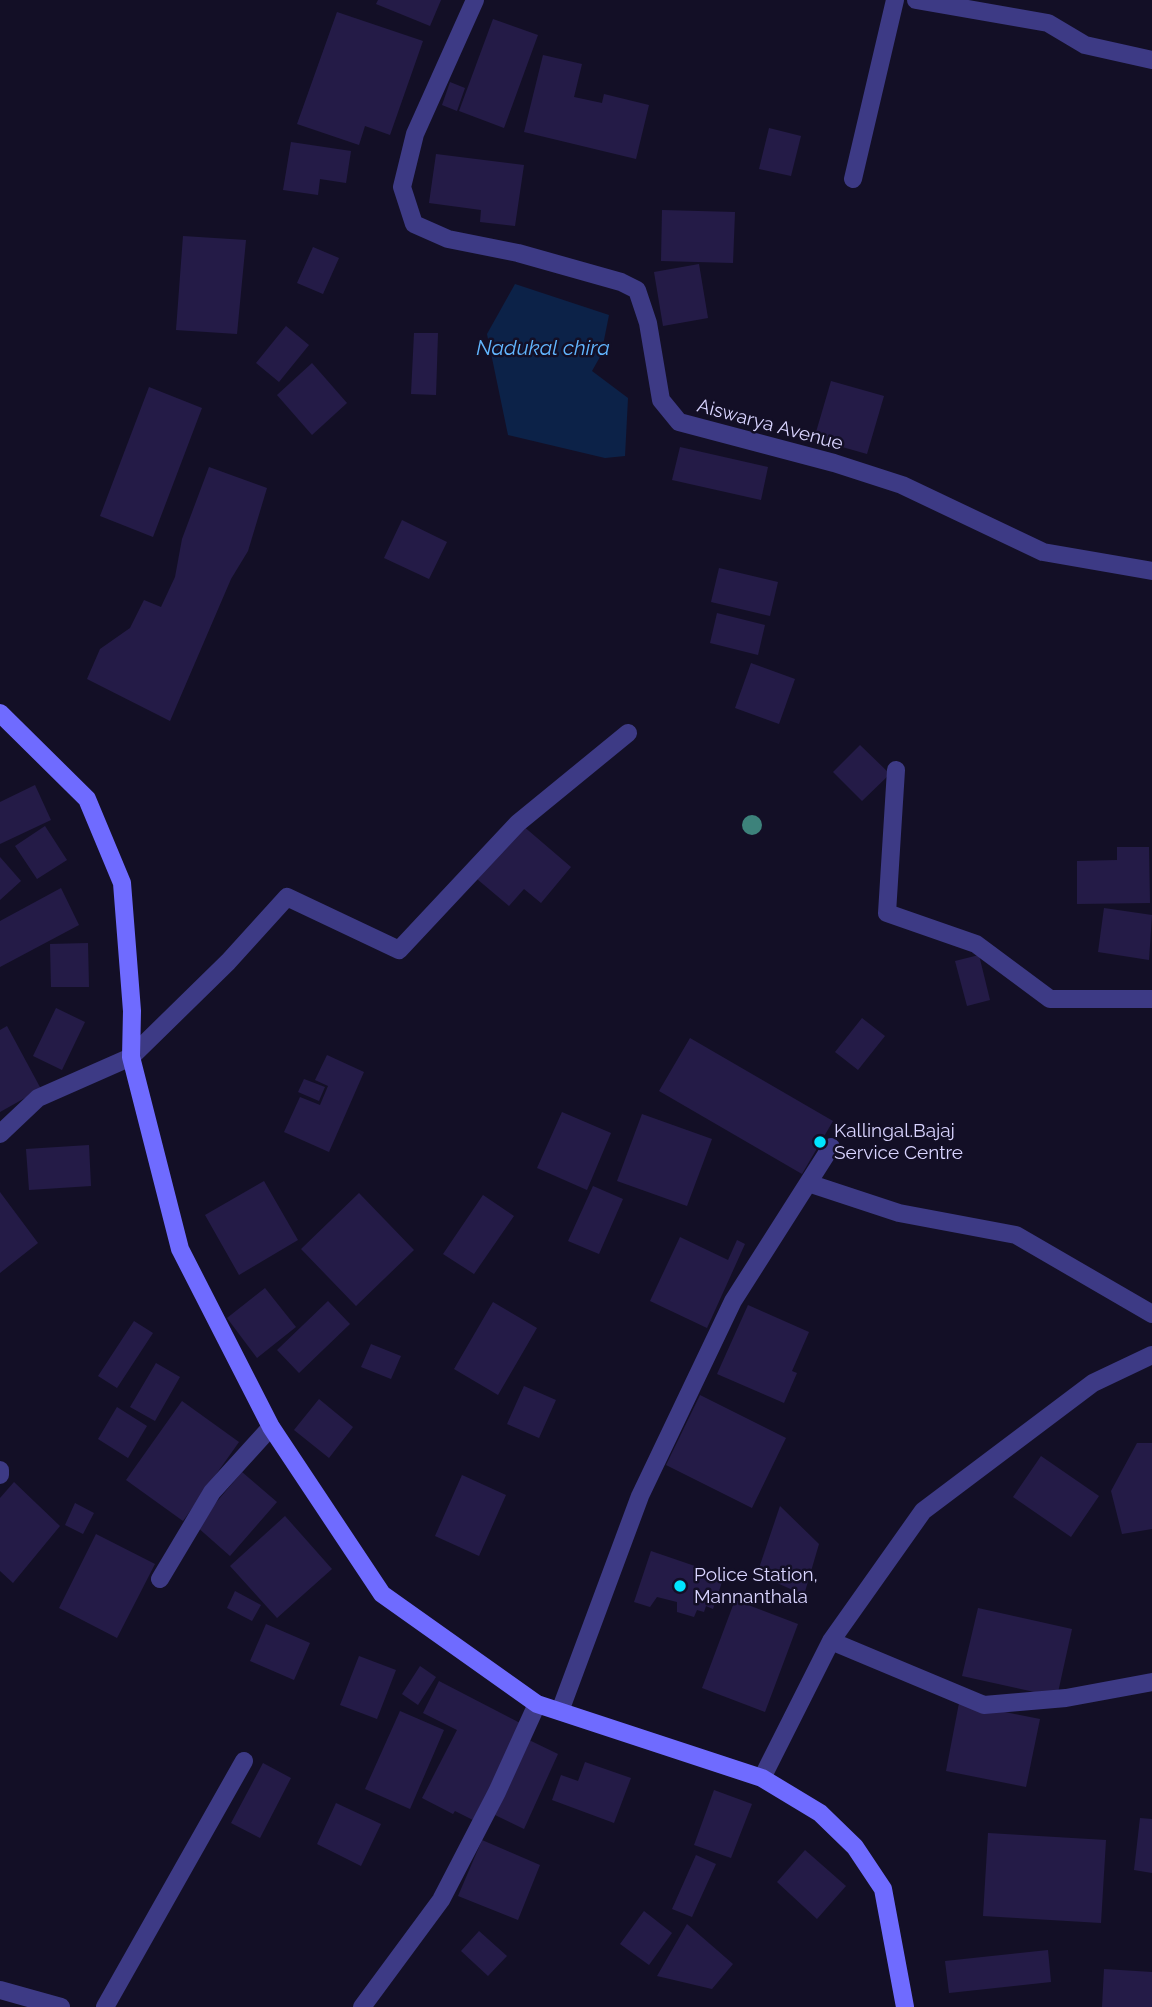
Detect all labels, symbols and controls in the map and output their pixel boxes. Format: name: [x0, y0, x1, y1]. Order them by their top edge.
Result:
water label: Nadukal chira: [476, 336, 610, 362]
street label: Aiswarya Avenue: [695, 395, 845, 455]
place label: Kallingal.Bajaj Service Centre: [834, 1120, 963, 1164]
marker: Kallingal.Bajaj Service Centre: [812, 1134, 828, 1150]
place label: Police Station, Mannanthala: [694, 1564, 818, 1608]
marker: Police Station, Mannanthala: [672, 1578, 688, 1594]

